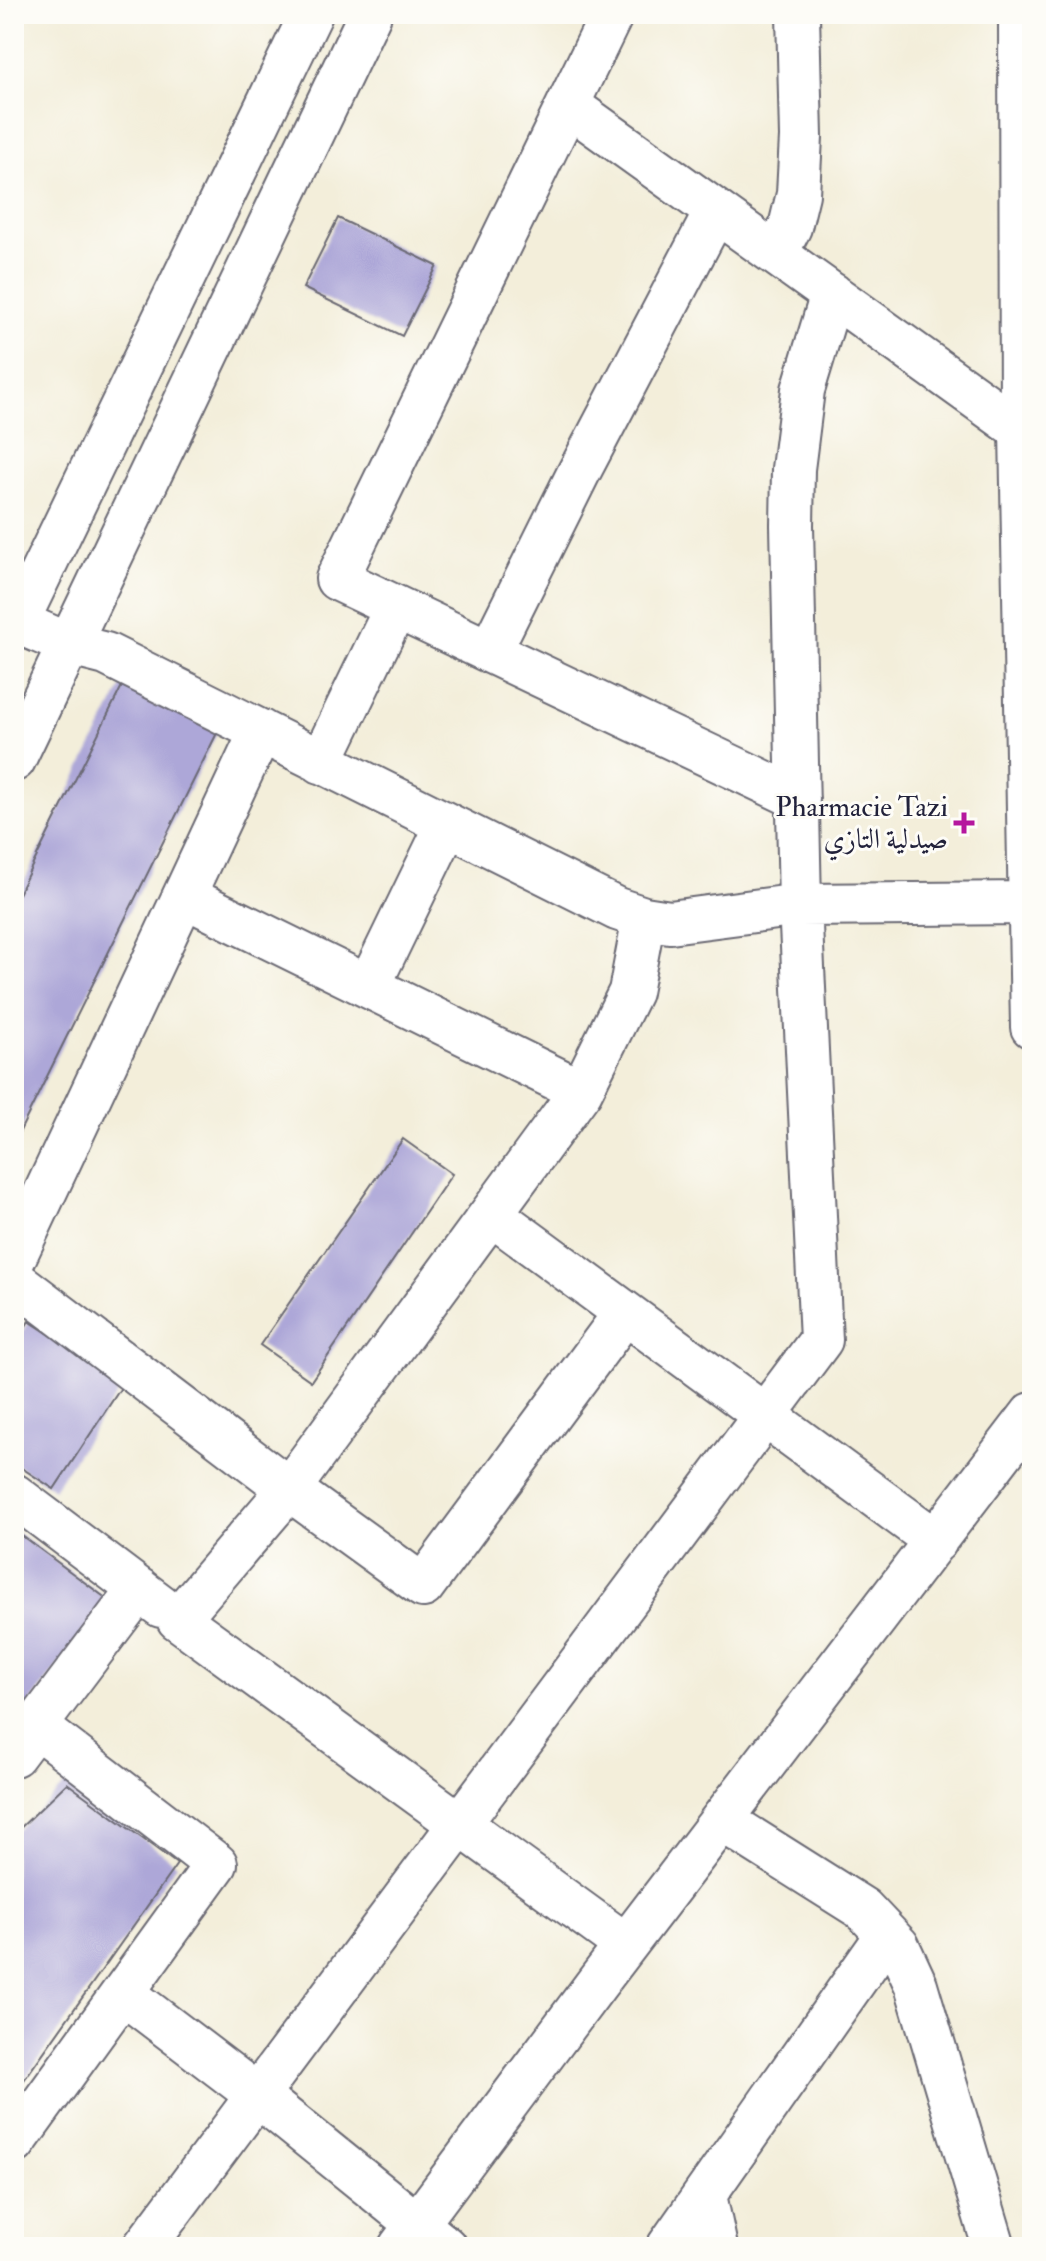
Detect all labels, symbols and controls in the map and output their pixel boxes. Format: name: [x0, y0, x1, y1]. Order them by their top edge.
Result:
place label: Pharmacie Tazi صيدلية التازي: [775, 790, 948, 861]
marker: Pharmacie Tazi صيدلية التازي: [955, 814, 973, 832]

